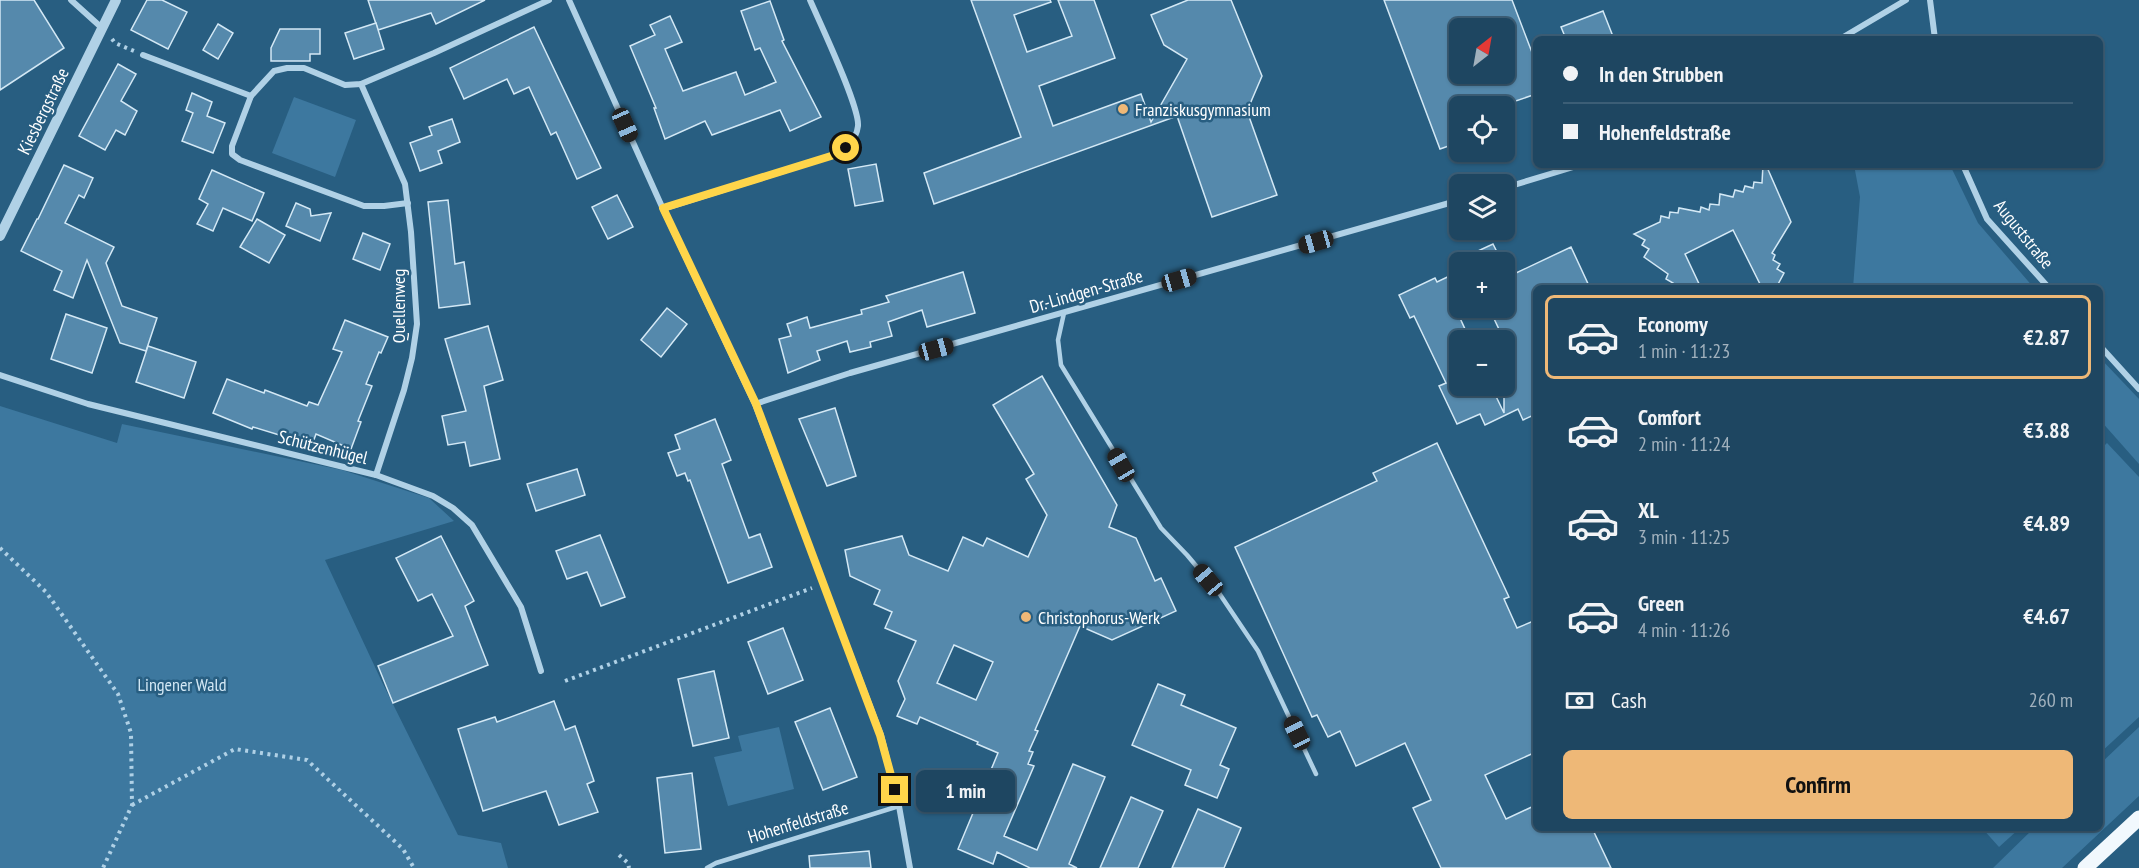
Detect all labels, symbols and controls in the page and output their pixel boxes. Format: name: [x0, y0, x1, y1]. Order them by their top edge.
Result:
north arrow: [1449, 18, 1515, 84]
map controls: [1449, 18, 1515, 396]
text: In den Strubben: [1599, 60, 1723, 88]
street label: Kiesbergstraße: [12, 64, 74, 158]
button: locate: [1449, 96, 1515, 162]
place label: Franziskusgymnasium: [1135, 98, 1271, 121]
marker: Franziskusgymnasium: [1116, 102, 1130, 116]
car: [609, 105, 641, 145]
text: Hohenfeldstraße: [1599, 118, 1731, 146]
route start: [832, 134, 859, 161]
button: layers: [1449, 174, 1515, 240]
street label: Auguststraße: [1989, 195, 2059, 273]
car: [1296, 228, 1336, 256]
button: +: [1449, 252, 1515, 318]
street label: Dr.-Lindgen-Straße: [1027, 264, 1145, 318]
car: [1159, 266, 1199, 294]
street label: Quellenweg: [387, 269, 410, 343]
icon: car: [1566, 310, 1620, 364]
text: Economy: [1638, 310, 1708, 338]
text: €2.87: [2023, 323, 2070, 351]
button: −: [1449, 330, 1515, 396]
car: [916, 336, 956, 362]
text: 1 min · 11:23: [1638, 338, 1730, 364]
icon: car: [1566, 403, 1620, 457]
text: Comfort: [1638, 403, 1701, 431]
text: €3.88: [2023, 416, 2070, 444]
street label: Schützenhügel: [276, 425, 371, 469]
text: 2 min · 11:24: [1638, 431, 1730, 457]
car: [1104, 445, 1138, 485]
icon: car: [1566, 496, 1620, 550]
text: XL: [1638, 496, 1659, 524]
text: €4.89: [2023, 509, 2070, 537]
text: 3 min · 11:25: [1638, 524, 1730, 550]
car: [1190, 560, 1226, 600]
icon: car: [1566, 589, 1620, 643]
text: Green: [1638, 589, 1684, 617]
text: €4.67: [2023, 602, 2070, 630]
place label: Christophorus-Werk: [1038, 606, 1160, 629]
marker: Christophorus-Werk: [1019, 610, 1033, 624]
text: 4 min · 11:26: [1638, 617, 1730, 643]
park label: Lingener Wald: [138, 673, 226, 696]
icon: cash: [1563, 684, 1596, 717]
text: Cash: [1611, 686, 1647, 714]
text: 260 m: [2029, 687, 2073, 713]
car: [1281, 713, 1313, 753]
button: Confirm: [1563, 750, 2073, 819]
callout: 1 min: [916, 769, 1015, 811]
route end: [881, 776, 908, 803]
text: 1 min: [945, 778, 986, 804]
street label: Hohenfeldstraße: [745, 796, 851, 848]

